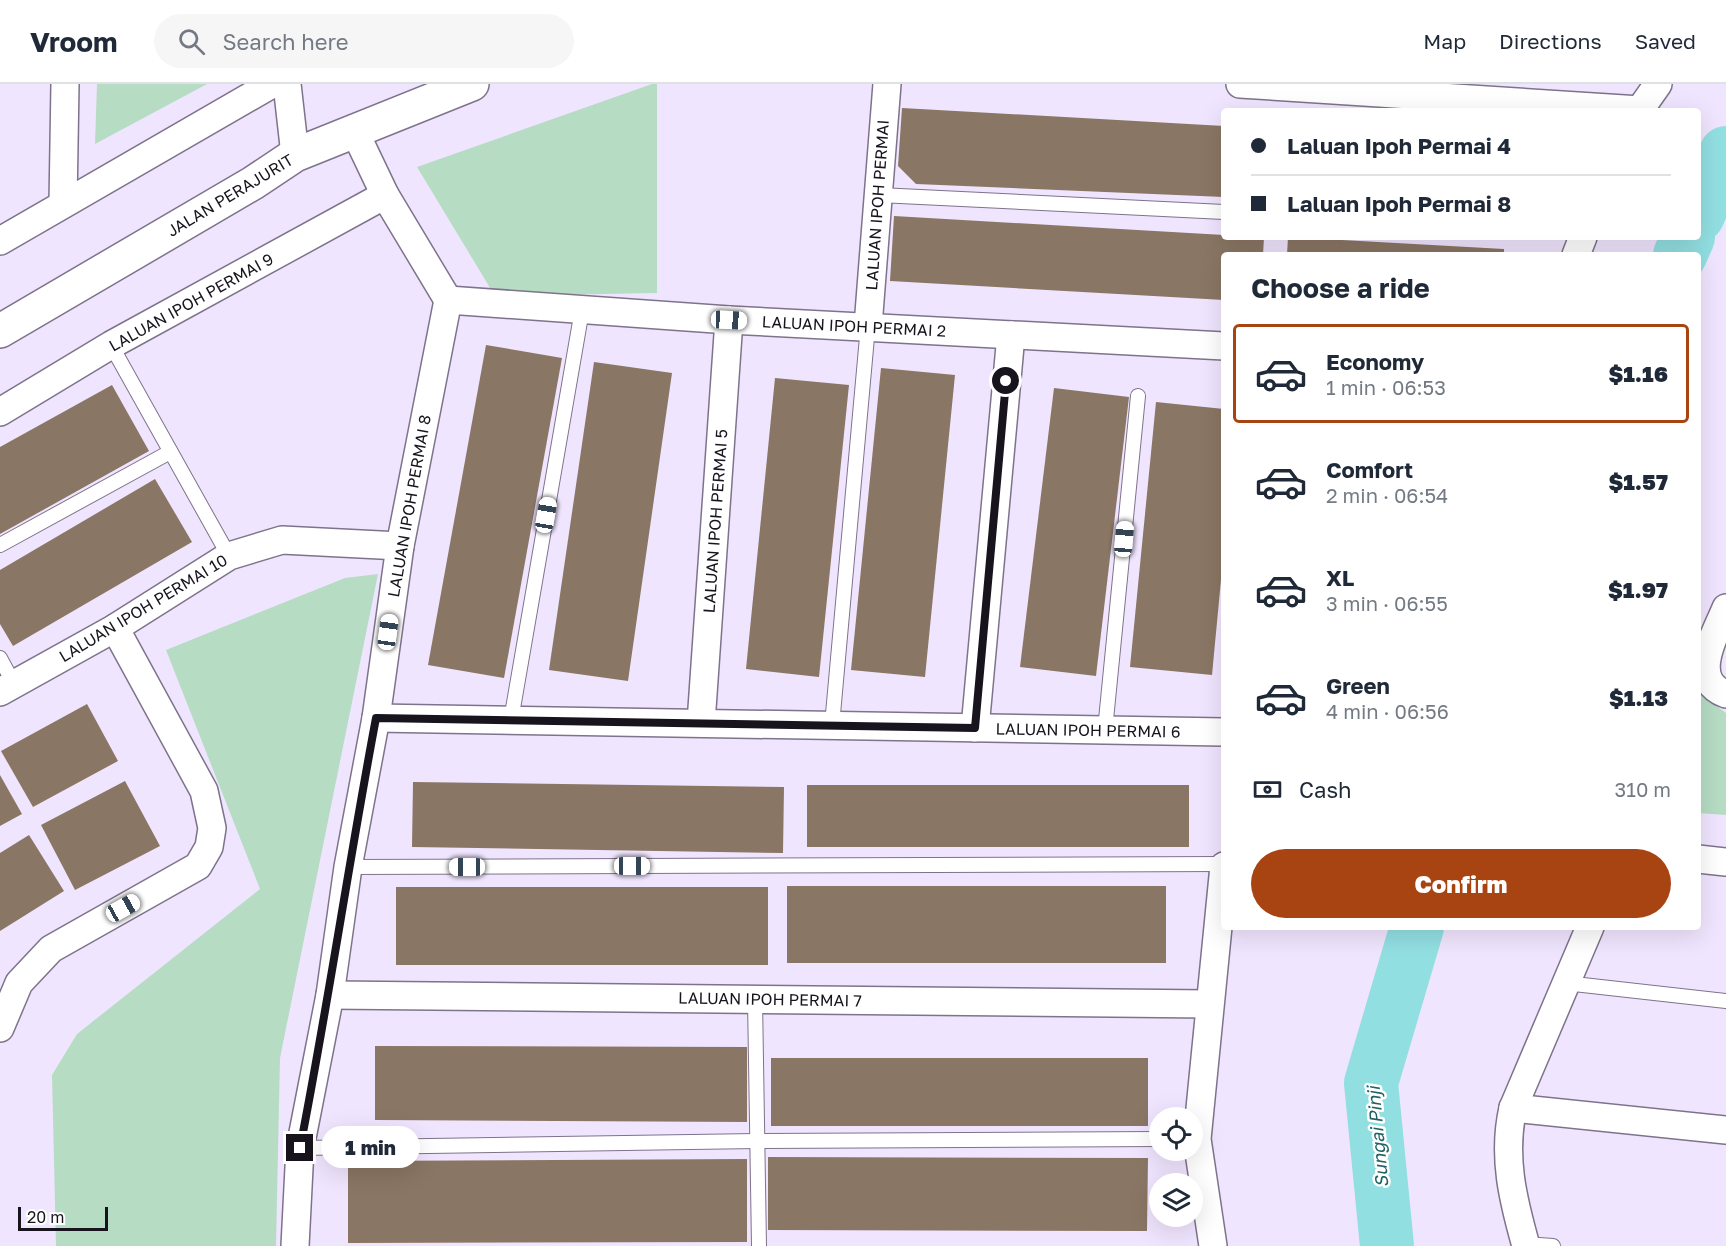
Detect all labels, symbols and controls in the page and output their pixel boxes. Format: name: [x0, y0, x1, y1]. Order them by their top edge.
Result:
search box: [154, 14, 574, 68]
text: Vroom: [30, 25, 118, 58]
icon: search: [175, 25, 208, 58]
text: Search here: [223, 28, 349, 55]
text: Map: [1423, 28, 1466, 54]
text: Directions: [1499, 28, 1602, 54]
text: Saved: [1635, 28, 1696, 54]
street label: LALUAN IPOH PERMAI: [861, 119, 893, 291]
text: Laluan Ipoh Permai 4: [1287, 132, 1511, 159]
street label: JALAN PERAJURIT: [163, 149, 297, 241]
text: Laluan Ipoh Permai 8: [1287, 190, 1511, 217]
street label: LALUAN IPOH PERMAI 9: [105, 248, 277, 356]
text: Choose a ride: [1251, 272, 1430, 304]
car: [711, 310, 747, 330]
street label: LALUAN IPOH PERMAI 2: [761, 311, 947, 341]
icon: car: [1254, 347, 1308, 401]
text: Economy: [1326, 348, 1424, 375]
text: $1.16: [1608, 360, 1668, 387]
route start: [992, 367, 1019, 394]
text: 1 min · 06:53: [1326, 375, 1446, 399]
street label: LALUAN IPOH PERMAI 8: [383, 413, 435, 599]
street label: LALUAN IPOH PERMAI 5: [699, 428, 731, 614]
icon: car: [1254, 455, 1308, 509]
text: Comfort: [1326, 456, 1413, 483]
text: $1.57: [1608, 468, 1668, 495]
text: 2 min · 06:54: [1326, 483, 1448, 507]
car: [534, 496, 558, 534]
car: [1113, 520, 1135, 558]
street label: LALUAN IPOH PERMAI 10: [55, 550, 231, 666]
icon: car: [1254, 563, 1308, 617]
text: XL: [1326, 564, 1354, 591]
text: $1.97: [1608, 576, 1668, 603]
text: 3 min · 06:55: [1326, 591, 1448, 615]
car: [377, 613, 399, 651]
icon: car: [1254, 671, 1308, 725]
text: Green: [1326, 672, 1390, 699]
text: $1.13: [1609, 684, 1668, 711]
text: 4 min · 06:56: [1326, 699, 1449, 723]
street label: LALUAN IPOH PERMAI 6: [995, 718, 1181, 742]
icon: cash: [1251, 773, 1284, 806]
text: Cash: [1299, 776, 1352, 803]
text: 310 m: [1615, 777, 1671, 801]
button: Confirm: [1251, 849, 1671, 918]
car: [614, 857, 650, 875]
car: [449, 858, 485, 876]
car: [103, 891, 143, 925]
street label: LALUAN IPOH PERMAI 7: [678, 987, 862, 1011]
water label: Sungai Pinji: [1361, 1083, 1392, 1188]
map controls: [1149, 1107, 1203, 1227]
button: locate: [1149, 1107, 1203, 1161]
callout: 1 min: [321, 1127, 420, 1169]
route end: [286, 1134, 313, 1161]
text: 1 min: [345, 1135, 396, 1159]
button: layers: [1149, 1173, 1203, 1227]
scale bar: [18, 1204, 108, 1232]
text: 20 m: [27, 1207, 64, 1227]

